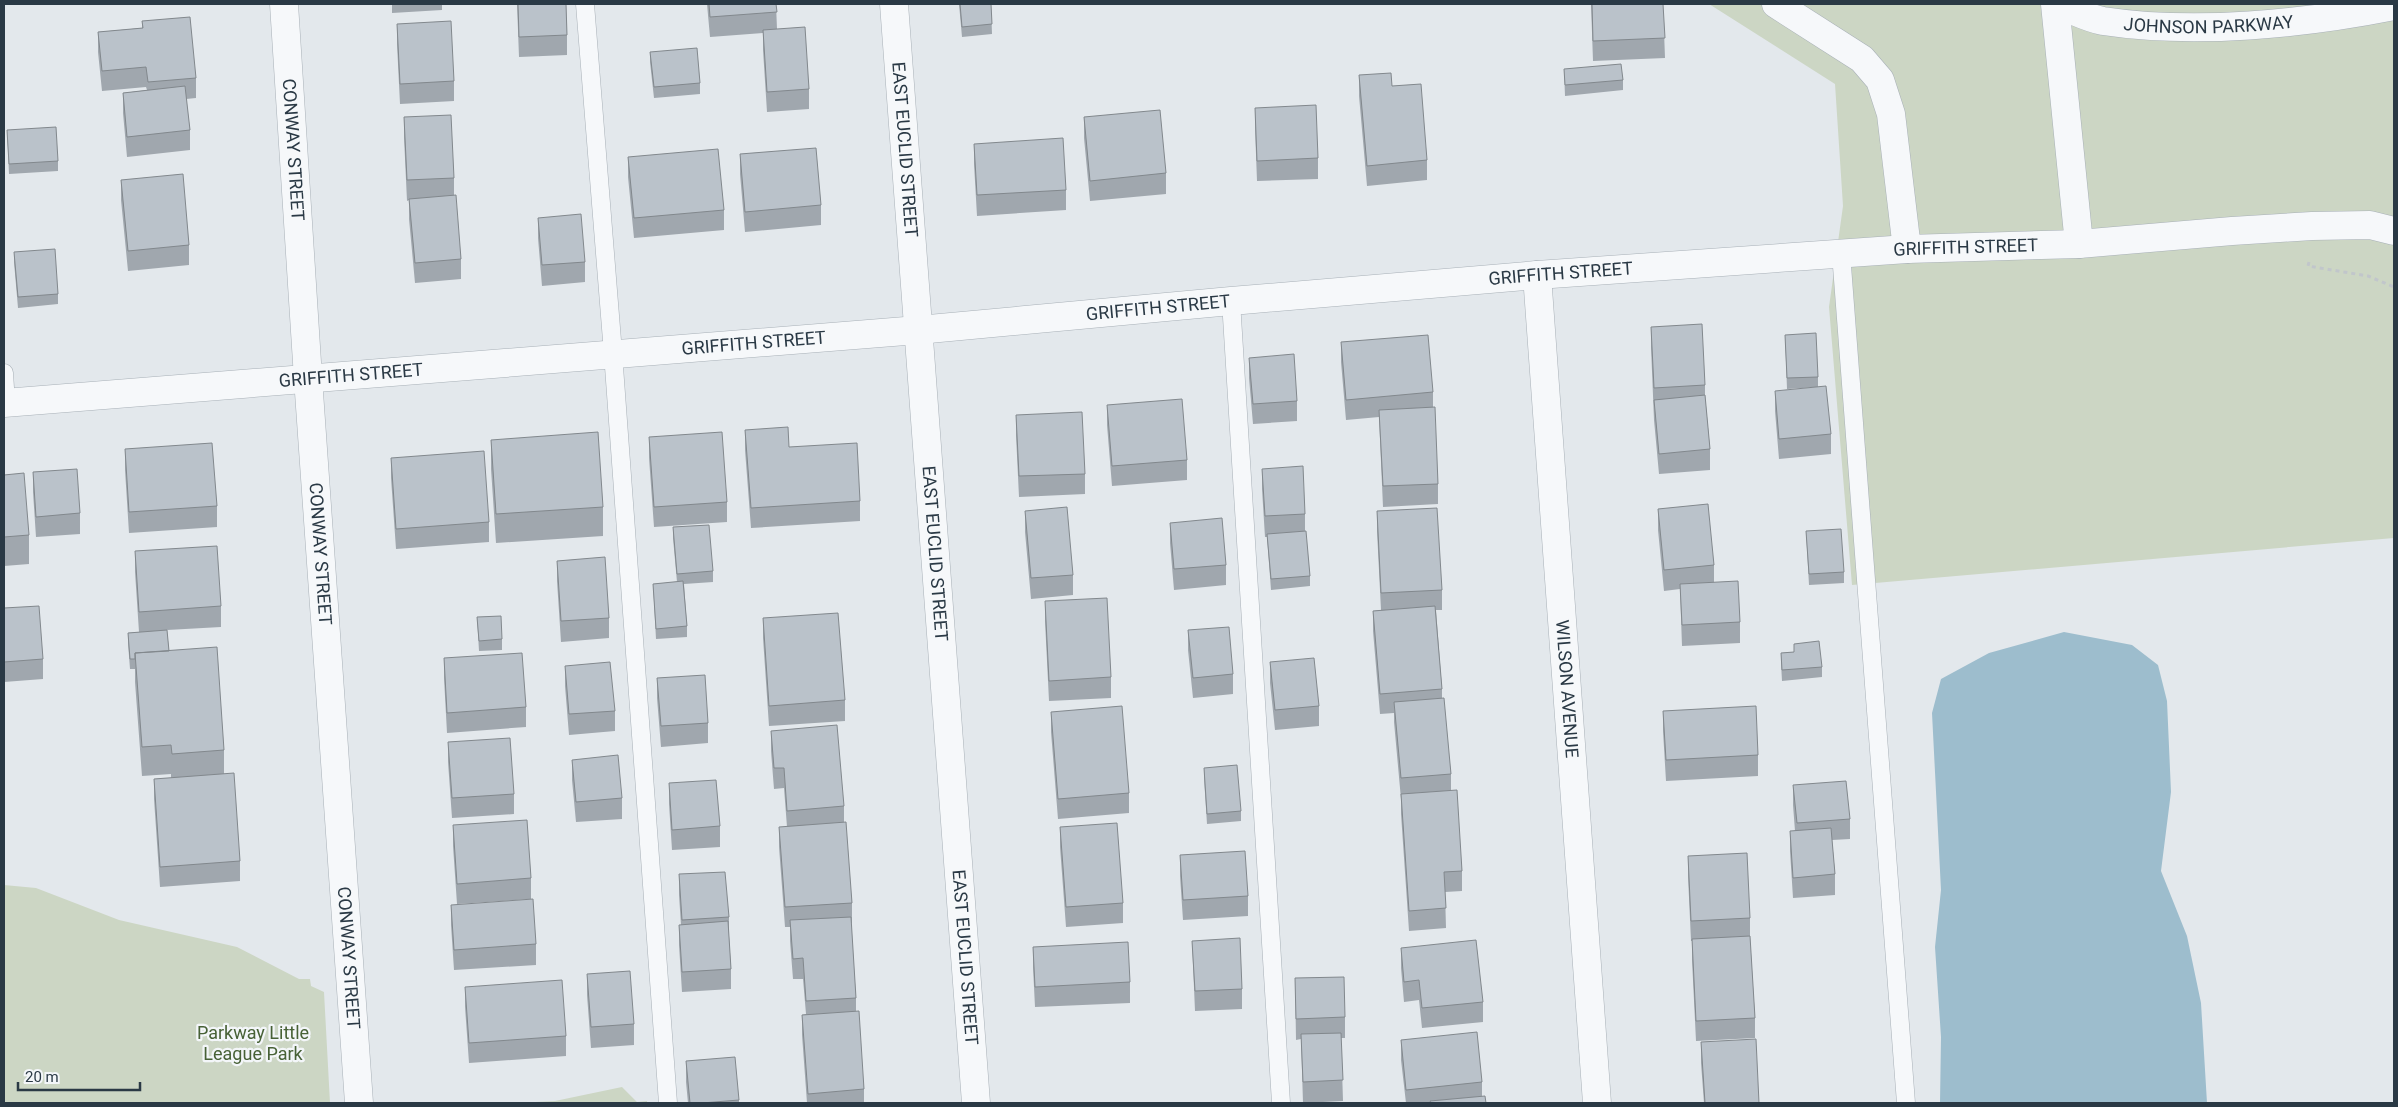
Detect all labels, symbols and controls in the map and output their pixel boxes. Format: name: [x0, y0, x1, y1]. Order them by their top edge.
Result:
street label: JOHNSON PARKWAY: [2123, 11, 2295, 37]
street label: EAST EUCLID STREET: [888, 61, 922, 238]
street label: CONWAY STREET: [279, 78, 309, 222]
street label: GRIFFITH STREET: [1893, 234, 2039, 260]
street label: GRIFFITH STREET: [1487, 257, 1634, 289]
street label: GRIFFITH STREET: [1085, 290, 1231, 324]
street label: GRIFFITH STREET: [681, 326, 827, 359]
street label: GRIFFITH STREET: [278, 359, 424, 391]
street label: EAST EUCLID STREET: [918, 465, 953, 642]
street label: CONWAY STREET: [305, 482, 336, 626]
street label: WILSON AVENUE: [1552, 619, 1583, 759]
street label: EAST EUCLID STREET: [949, 869, 983, 1046]
street label: CONWAY STREET: [334, 886, 365, 1030]
park label: Parkway Little League Park: [197, 1022, 309, 1064]
scale bar: [18, 1060, 140, 1092]
text: 20 m: [25, 1068, 59, 1086]

